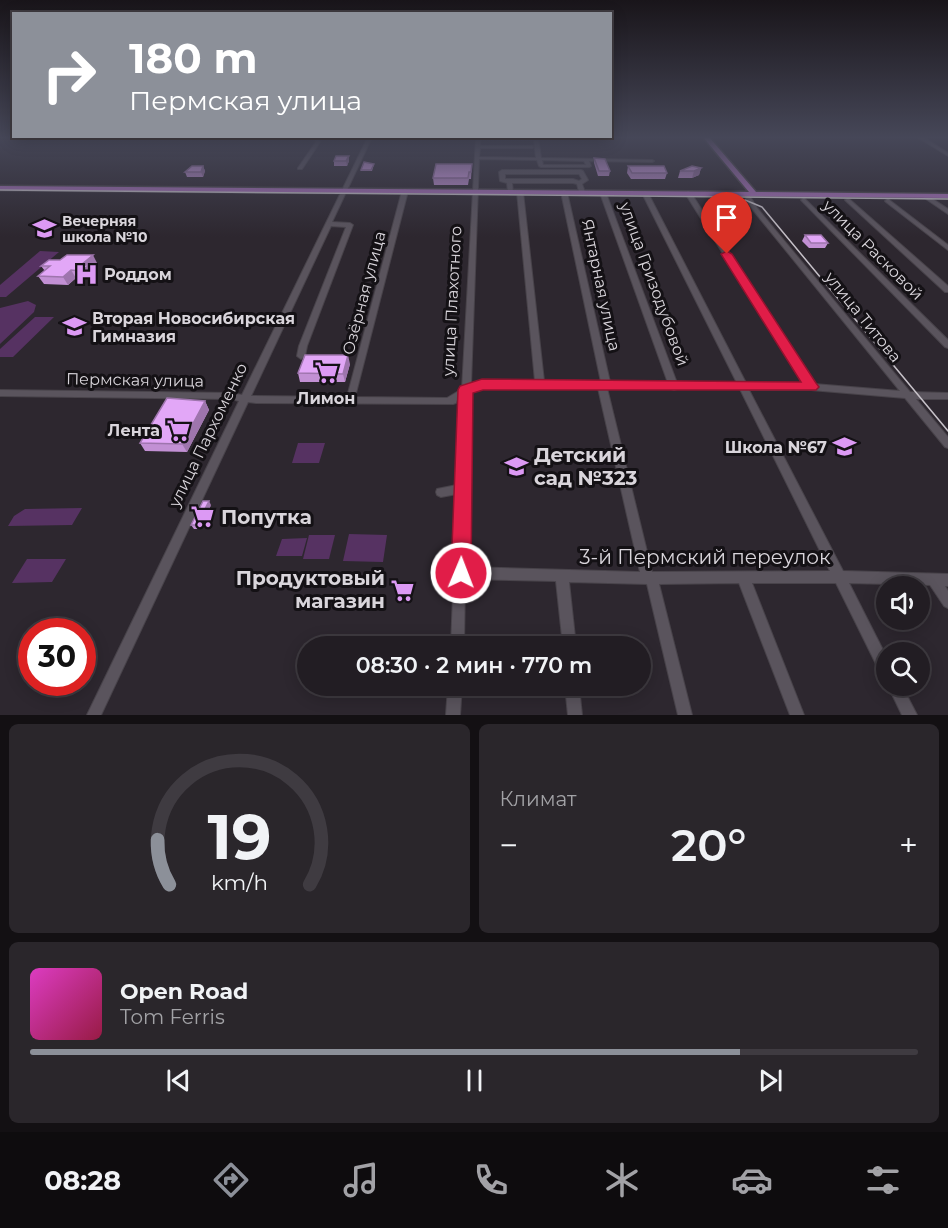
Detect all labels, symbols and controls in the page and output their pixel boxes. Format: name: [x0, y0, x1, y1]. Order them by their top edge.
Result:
text: 180 m: [129, 32, 258, 84]
icon: right: [30, 36, 108, 114]
text: Пермская улица: [129, 84, 362, 117]
pin: [701, 192, 752, 254]
street label: улица Расковой: [818, 195, 927, 304]
street label: улица Гризодубовой: [615, 199, 692, 368]
icon: arrive: [710, 201, 743, 234]
place label: Вечерняя школа №10: [62, 212, 148, 246]
school or university icon: Вечерняя школа №10: [31, 216, 57, 242]
street label: Янтарная улица: [578, 217, 624, 353]
street label: улица Плахотного: [439, 225, 465, 378]
street label: Озёрная улица: [338, 229, 390, 357]
hospital icon: Роддом: [73, 261, 99, 287]
place label: Роддом: [104, 265, 172, 284]
street label: улица Титова: [820, 267, 905, 366]
place label: Вторая Новосибирская Гимназия: [92, 309, 295, 346]
school or university icon: Вторая Новосибирская Гимназия: [61, 314, 87, 340]
street label: улица Пархоменко: [164, 360, 251, 511]
supermarket icon: Лимон: [313, 360, 339, 386]
street label: Пермская улица: [66, 369, 204, 391]
place label: Лимон: [297, 389, 355, 408]
supermarket icon: Лента: [165, 417, 191, 443]
place label: Лента: [108, 421, 160, 440]
school or university icon: Школа №67: [832, 434, 858, 460]
place label: Школа №67: [725, 438, 827, 457]
place label: Детский сад №323: [534, 443, 637, 490]
school or university icon: Детский сад №323: [503, 454, 529, 480]
supermarket icon: Попутка: [190, 504, 216, 530]
place label: Попутка: [221, 505, 312, 529]
position arrow: [429, 541, 493, 605]
street label: 3-й Пермский переулок: [579, 545, 831, 569]
place label: Продуктовый магазин: [236, 566, 385, 613]
map controls: [876, 576, 930, 696]
button: sound: [876, 576, 930, 630]
supermarket icon: Продуктовый магазин: [390, 577, 416, 603]
speed limit sign: 30: [18, 618, 96, 696]
button: search: [876, 642, 930, 696]
text: 08:30 · 2 мин · 770 m: [356, 652, 592, 679]
text: Климат: [500, 787, 577, 811]
text: 19: [207, 799, 271, 875]
text: 20°: [671, 817, 746, 872]
text: −: [500, 825, 518, 865]
text: +: [899, 825, 918, 865]
text: km/h: [211, 870, 268, 896]
text: Open Road: [120, 978, 248, 1005]
text: Tom Ferris: [120, 1005, 225, 1029]
icon: previous: [162, 1064, 195, 1097]
icon: pause: [458, 1064, 491, 1097]
icon: next: [754, 1064, 787, 1097]
icon: directions: [210, 1159, 252, 1201]
icon: music: [340, 1159, 382, 1201]
icon: phone: [470, 1159, 512, 1201]
icon: climate: [601, 1159, 643, 1201]
icon: car: [731, 1159, 773, 1201]
icon: filters: [862, 1159, 904, 1201]
text: 08:28: [44, 1164, 121, 1197]

